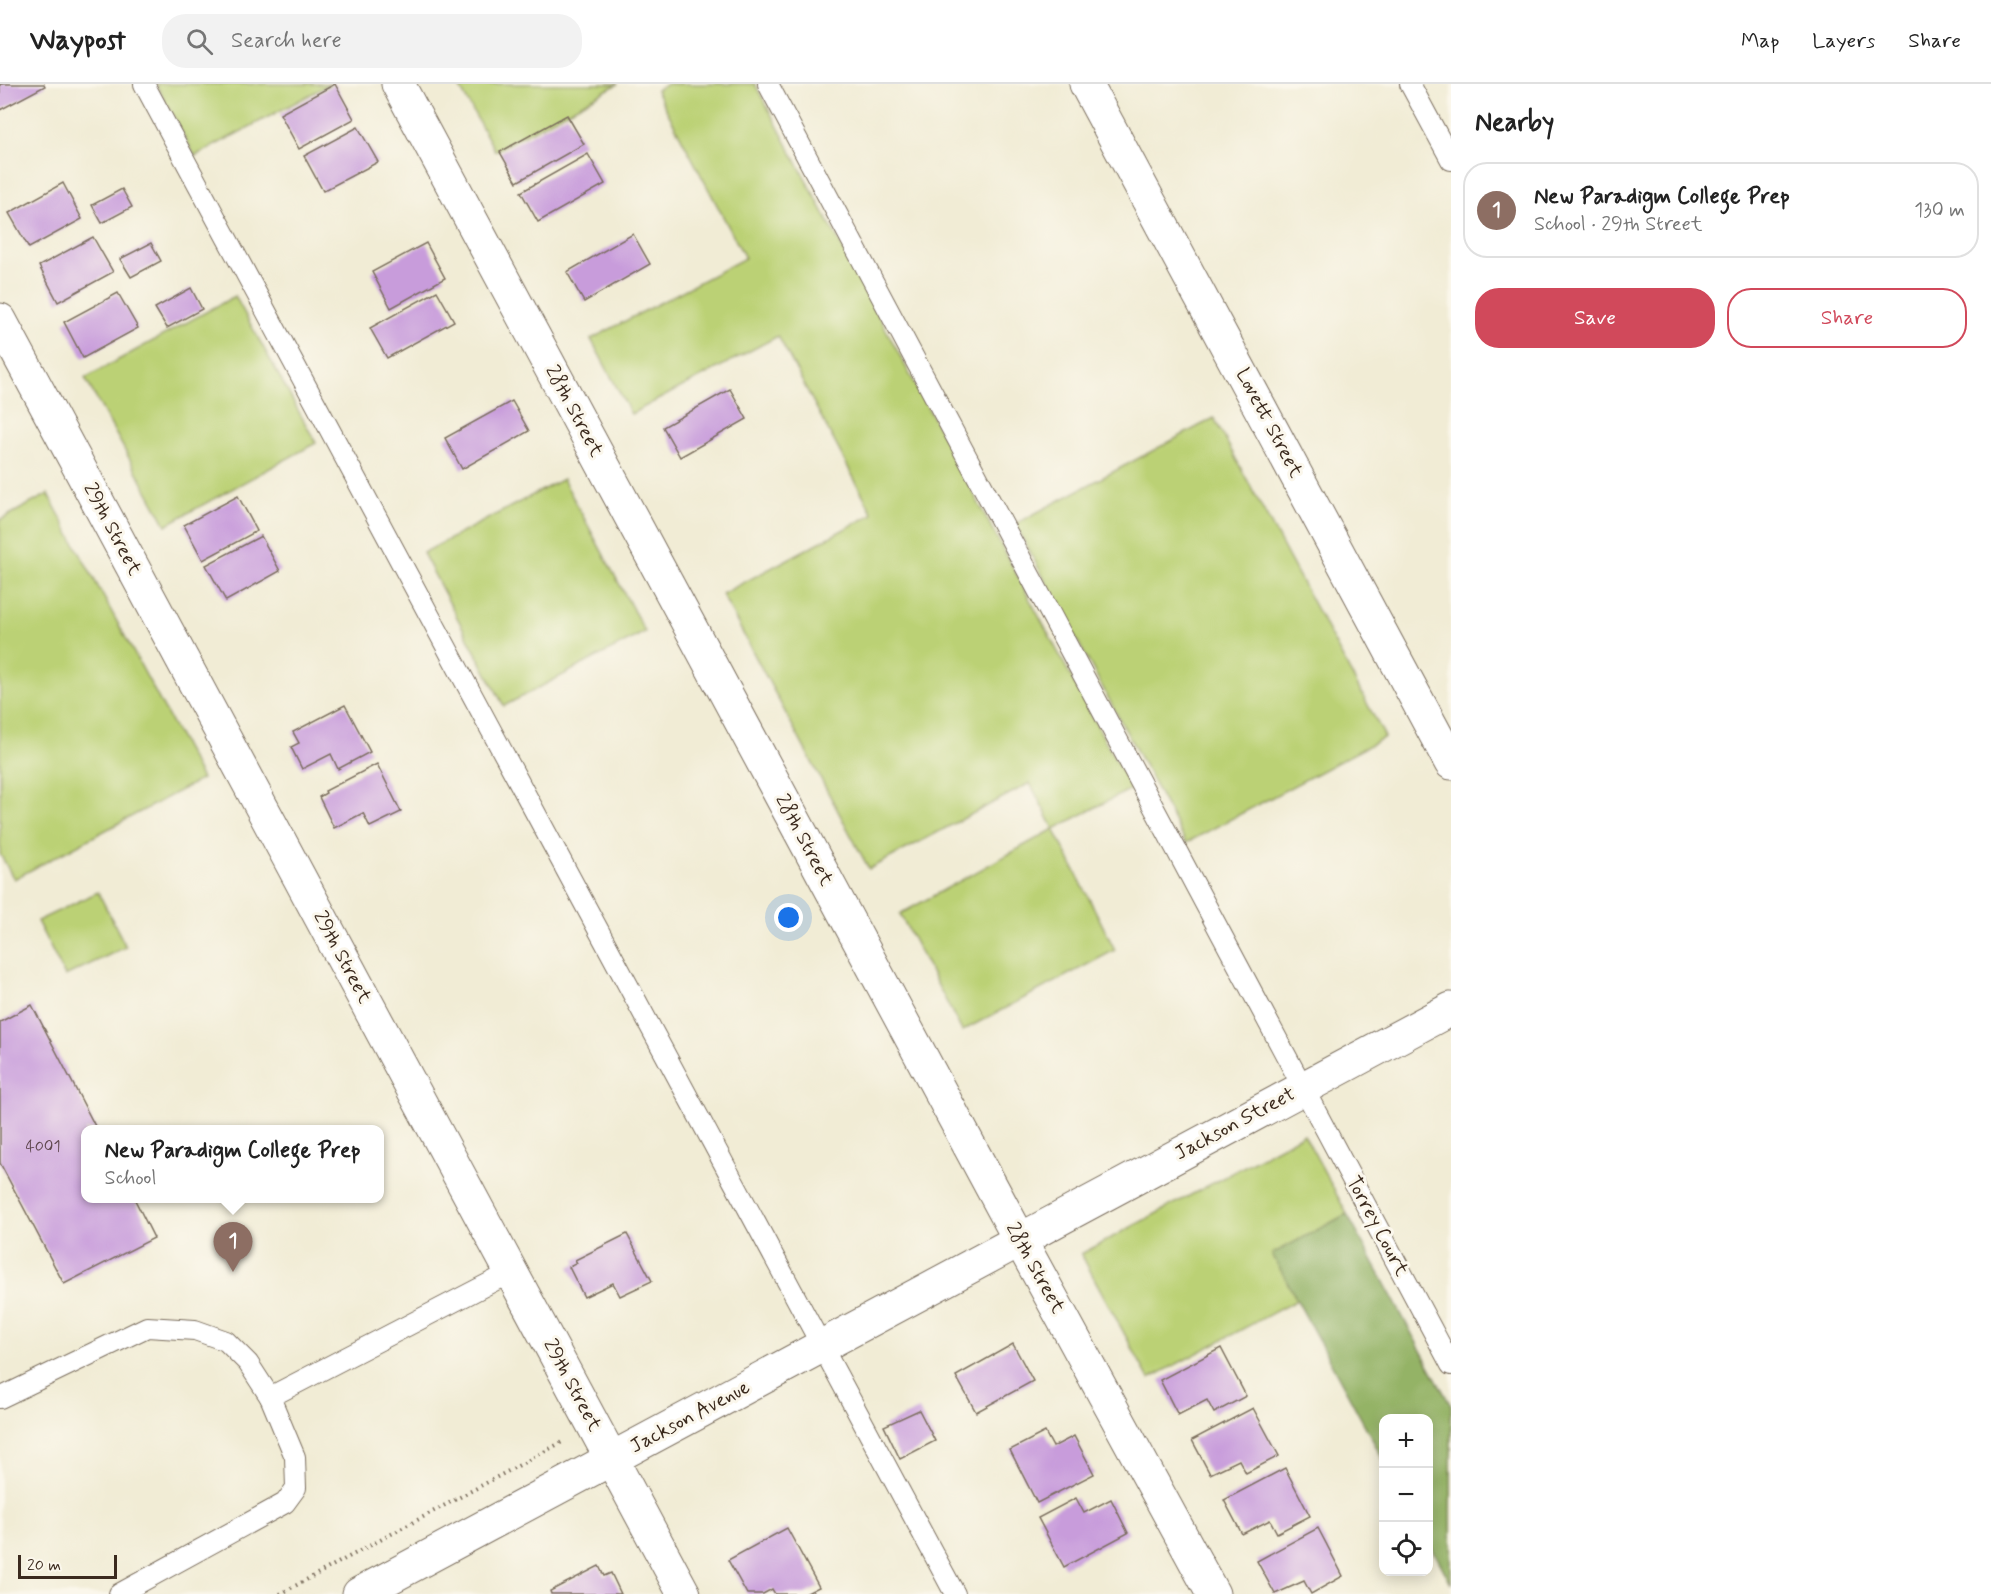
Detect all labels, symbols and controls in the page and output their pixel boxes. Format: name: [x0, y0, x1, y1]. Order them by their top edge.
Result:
search box: [162, 14, 582, 68]
text: Waypost: [30, 23, 126, 60]
icon: search: [183, 25, 216, 58]
text: Search here: [231, 27, 342, 55]
text: Map: [1741, 27, 1779, 55]
text: Layers: [1812, 27, 1875, 55]
text: Share: [1908, 27, 1961, 55]
text: Nearby: [1475, 106, 1554, 140]
text: New Paradigm College Prep: [1534, 183, 1790, 211]
text: 1: [1492, 197, 1501, 224]
text: 130 m: [1914, 197, 1965, 224]
text: School · 29th Street: [1534, 211, 1702, 238]
button: Save: [1475, 288, 1715, 348]
button: Share: [1727, 288, 1967, 348]
street label: 28th Street: [539, 360, 610, 462]
street label: Lovett Street: [1229, 364, 1309, 483]
street label: 29th Street: [76, 478, 148, 580]
street label: 28th Street: [769, 789, 840, 891]
your location: [774, 903, 803, 932]
street label: 29th Street: [306, 906, 378, 1008]
street label: Jackson Street: [1170, 1081, 1300, 1167]
popup: [81, 1125, 384, 1203]
house number: 4001: [25, 1136, 61, 1157]
text: New Paradigm College Prep: [105, 1137, 360, 1165]
text: School: [105, 1165, 156, 1192]
street label: Torrey Court: [1339, 1171, 1415, 1281]
street label: 28th Street: [999, 1218, 1071, 1319]
pin: 1: [214, 1222, 252, 1272]
street label: 29th Street: [536, 1334, 608, 1436]
street label: Jackson Avenue: [625, 1374, 755, 1460]
map controls: [1379, 1414, 1433, 1576]
button: +: [1379, 1414, 1433, 1468]
button: −: [1379, 1468, 1433, 1522]
button: locate: [1379, 1522, 1433, 1576]
scale bar: [18, 1552, 117, 1580]
text: 20 m: [27, 1555, 61, 1576]

